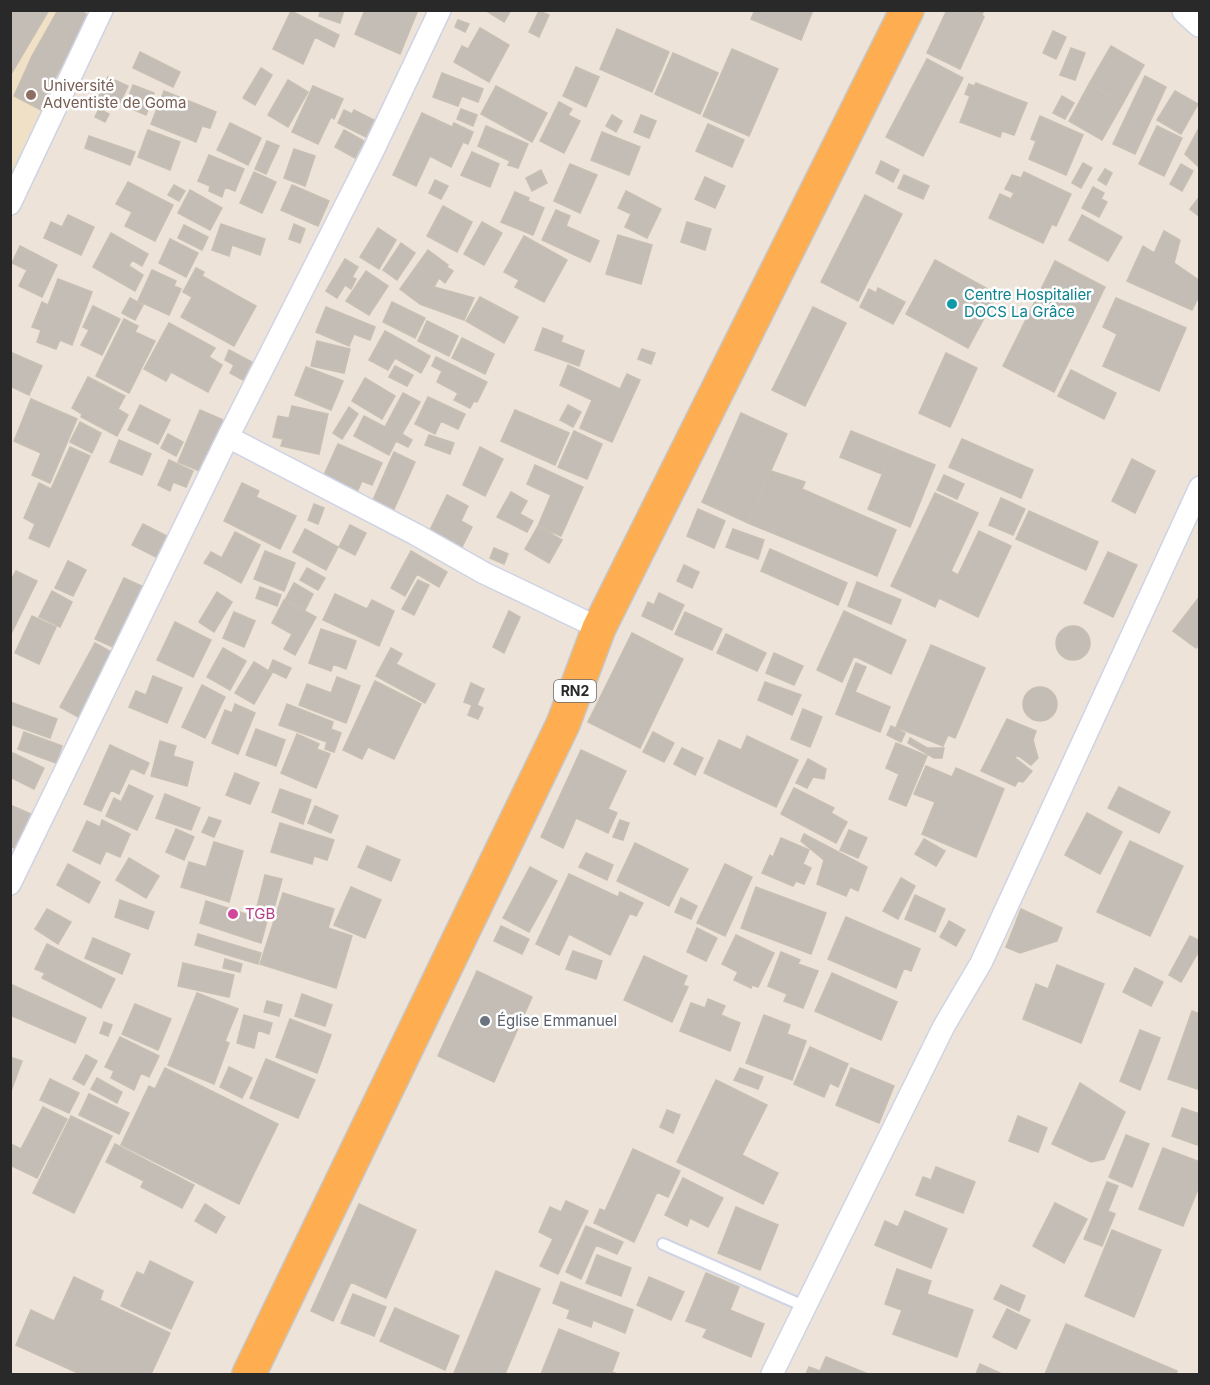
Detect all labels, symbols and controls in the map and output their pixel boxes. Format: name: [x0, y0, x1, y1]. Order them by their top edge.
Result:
place label: Université Adventiste de Goma: [43, 76, 186, 112]
marker: Université Adventiste de Goma: [24, 88, 38, 102]
place label: Centre Hospitalier DOCS La Grâce: [964, 285, 1092, 321]
marker: Centre Hospitalier DOCS La Grâce: [945, 297, 959, 311]
road number: RN2: [554, 680, 596, 702]
place label: TGB: [245, 904, 275, 923]
marker: TGB: [226, 907, 240, 921]
place label: Église Emmanuel: [497, 1011, 617, 1030]
marker: Église Emmanuel: [478, 1014, 492, 1028]

